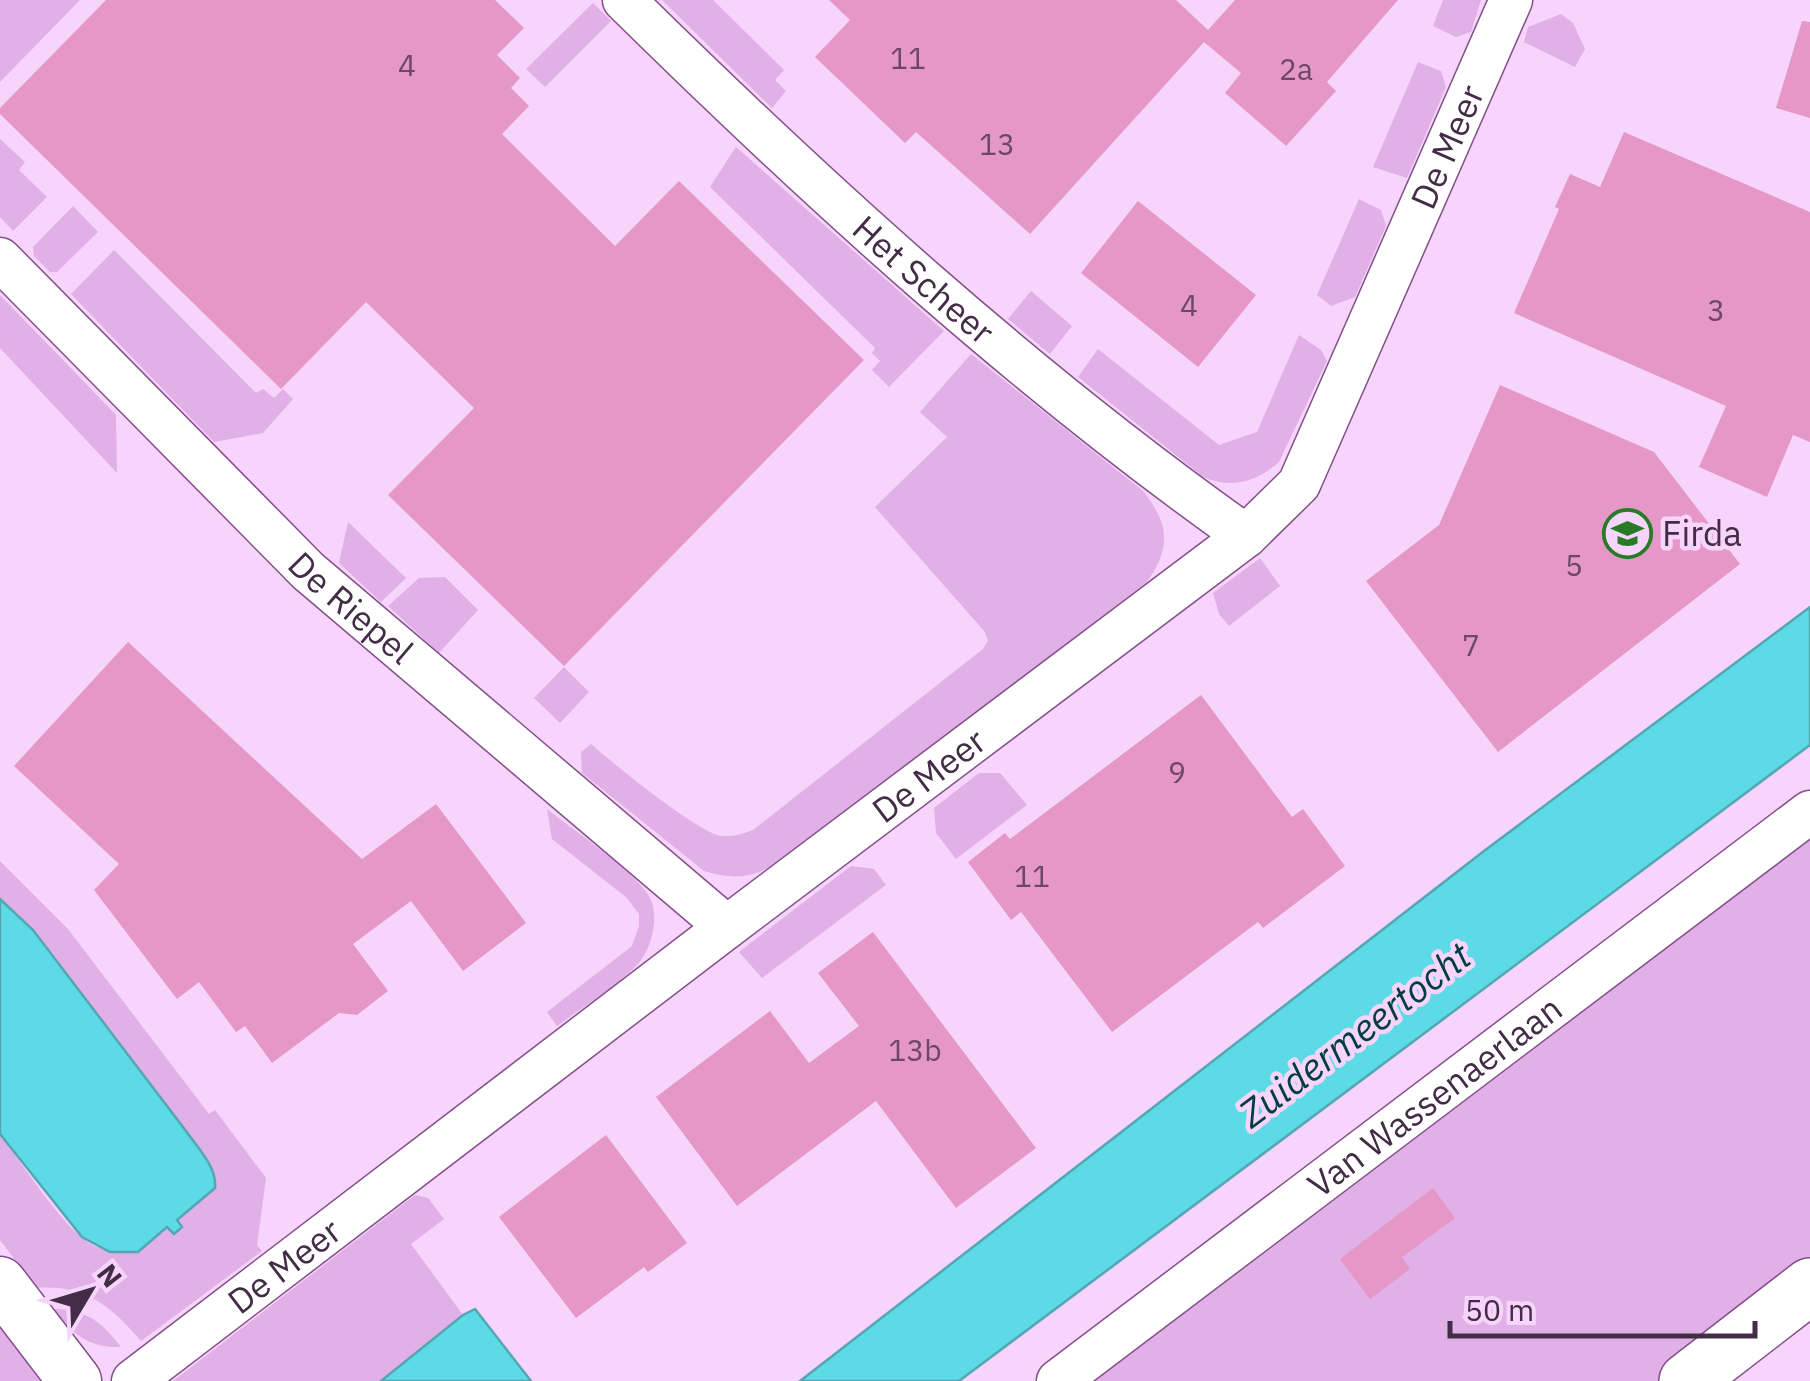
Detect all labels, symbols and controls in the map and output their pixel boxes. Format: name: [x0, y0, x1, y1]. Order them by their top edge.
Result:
house number: 11: [890, 38, 926, 77]
house number: 4: [398, 45, 416, 84]
house number: 2a: [1279, 49, 1313, 88]
street label: De Meer: [1399, 77, 1494, 216]
house number: 13: [979, 124, 1015, 163]
street label: Het Scheer: [843, 205, 1004, 354]
house number: 4: [1180, 285, 1198, 324]
house number: 3: [1707, 290, 1725, 329]
school or university icon: Firda: [1601, 507, 1653, 559]
place label: Firda: [1662, 510, 1742, 556]
street label: De Riepel: [279, 542, 423, 674]
house number: 5: [1565, 545, 1583, 584]
house number: 7: [1462, 625, 1480, 664]
street label: De Meer: [863, 717, 995, 833]
house number: 9: [1168, 752, 1186, 791]
house number: 11: [1014, 856, 1050, 895]
water label: Zuidermeertocht: [1227, 930, 1480, 1138]
street label: Van Wassenaerlaan: [1298, 985, 1571, 1207]
house number: 13b: [888, 1030, 942, 1069]
street label: De Meer: [218, 1208, 350, 1324]
north arrow: [40, 1241, 140, 1341]
text: N: [89, 1256, 131, 1295]
scale bar: [1450, 1276, 1755, 1338]
text: 50 m: [1465, 1290, 1534, 1329]

